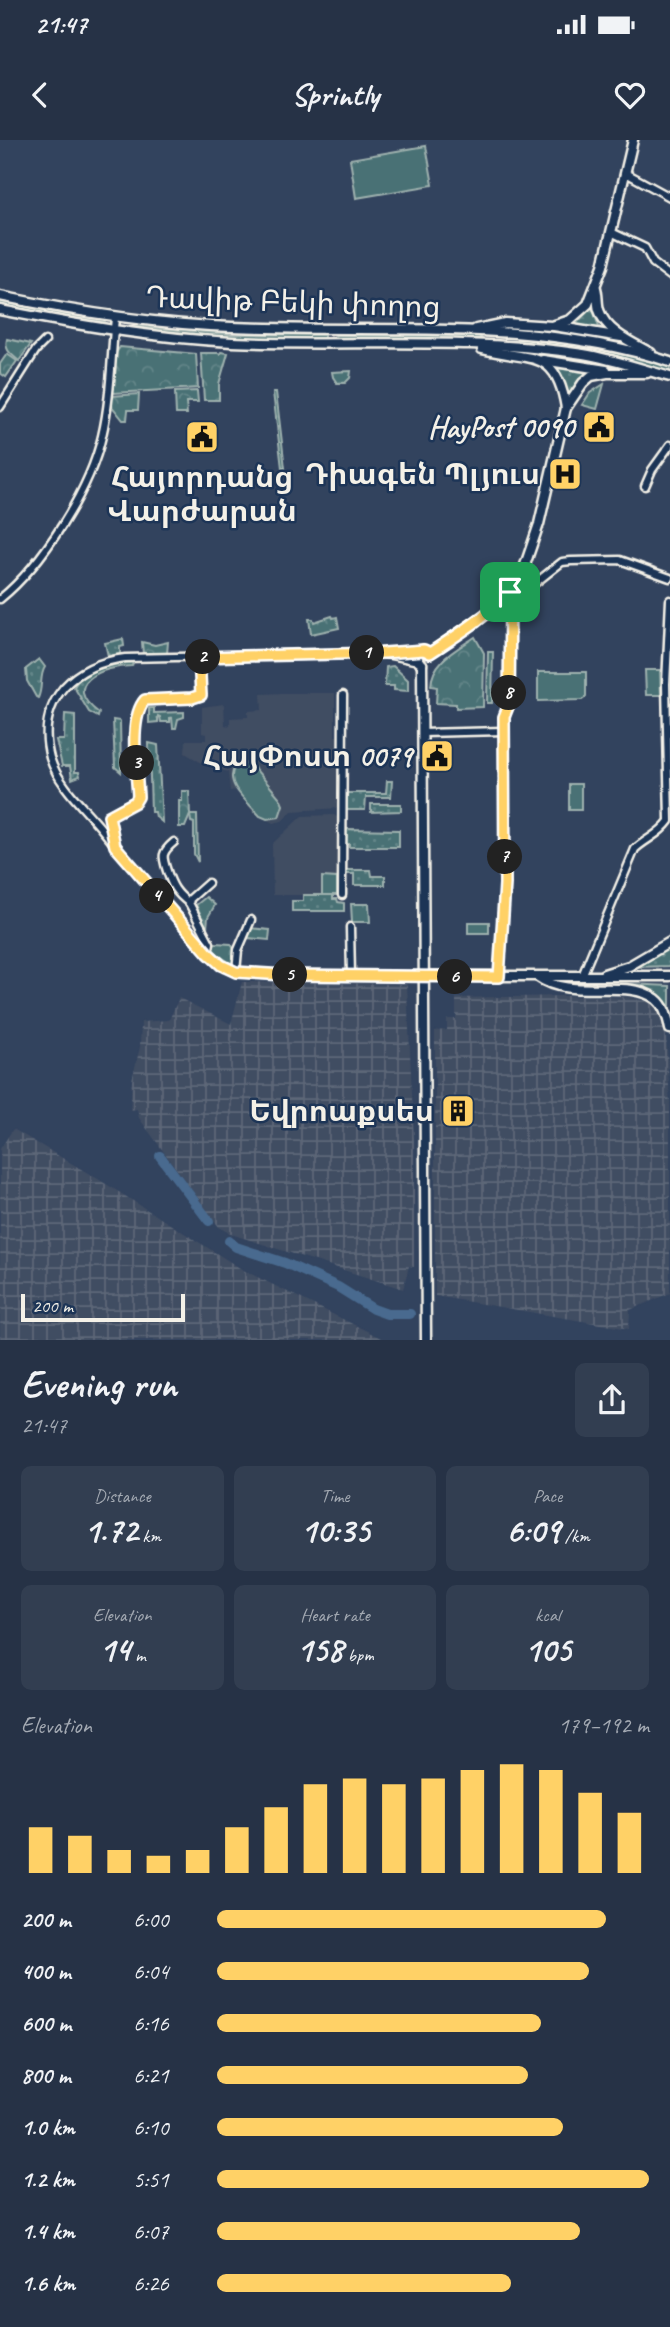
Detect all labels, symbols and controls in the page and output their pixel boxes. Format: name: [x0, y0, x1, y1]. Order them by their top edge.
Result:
text: 21:47: [35, 8, 87, 41]
text: Sprintly: [291, 74, 379, 115]
icon: back: [21, 76, 59, 114]
icon: heart: [611, 76, 649, 114]
street label: Դավիթ Բեկի փողոց: [145, 278, 441, 326]
place label: HayPost 0090: [428, 408, 577, 446]
public building icon: HayPost 0090: [580, 408, 618, 446]
public building icon: Հայորդանց Վարժարան: [183, 418, 221, 456]
place label: Դիագեն Պլյուս: [305, 455, 540, 493]
hospital icon: Դիագեն Պլյուս: [546, 455, 584, 493]
place label: Հայորդանց Վարժարան: [107, 458, 297, 530]
pin: [480, 562, 540, 622]
icon: arrive: [491, 573, 529, 611]
pin: 1: [350, 636, 384, 670]
pin: 2: [186, 640, 220, 674]
text: 1: [362, 640, 371, 664]
text: 2: [198, 644, 207, 668]
pin: 8: [491, 676, 526, 710]
text: 8: [504, 680, 513, 704]
place label: ՀայՓոստ 0079: [203, 737, 416, 775]
public building icon: ՀայՓոստ 0079: [418, 737, 456, 775]
pin: 3: [120, 746, 154, 780]
text: 3: [132, 750, 141, 774]
pin: 7: [488, 840, 522, 874]
text: 7: [500, 844, 509, 868]
pin: 4: [140, 878, 174, 914]
text: 4: [152, 883, 161, 907]
pin: 5: [272, 958, 308, 992]
pin: 6: [438, 960, 472, 994]
text: 5: [285, 962, 294, 986]
text: 6: [450, 964, 459, 988]
place label: Եվրոաքսես: [249, 1092, 434, 1130]
building icon: Եվրոաքսես: [439, 1092, 477, 1130]
scale bar: [21, 1291, 186, 1323]
text: 200 m: [32, 1294, 73, 1318]
text: Evening run: [21, 1361, 177, 1408]
button: share: [575, 1363, 649, 1437]
text: 21:47: [21, 1411, 67, 1440]
text: Distance: [94, 1484, 151, 1508]
text: Time: [320, 1484, 350, 1508]
text: Pace: [533, 1484, 562, 1508]
text: 1.72: [84, 1508, 138, 1553]
text: 10:35: [300, 1508, 370, 1553]
text: 6:09: [506, 1508, 560, 1553]
text: km: [138, 1524, 161, 1548]
text: /km: [560, 1524, 590, 1548]
text: Elevation: [93, 1603, 152, 1627]
text: Heart rate: [300, 1603, 370, 1627]
text: kcal: [535, 1603, 560, 1627]
text: 14: [99, 1627, 130, 1672]
text: 158: [296, 1627, 343, 1672]
text: 105: [524, 1627, 571, 1672]
text: m: [130, 1643, 146, 1667]
text: bpm: [343, 1643, 374, 1667]
text: Elevation: [21, 1711, 92, 1740]
text: 179–192 m: [558, 1711, 649, 1740]
text: 200 m: [21, 1905, 71, 1934]
text: 6:00: [133, 1905, 169, 1934]
text: 400 m: [21, 1957, 71, 1986]
text: 6:04: [133, 1957, 169, 1986]
text: 600 m: [21, 2009, 71, 2038]
text: 6:16: [133, 2009, 169, 2038]
text: 800 m: [21, 2061, 71, 2090]
text: 6:21: [133, 2061, 169, 2090]
text: 1.0 km: [21, 2113, 75, 2142]
text: 6:10: [133, 2113, 169, 2142]
text: 1.2 km: [21, 2165, 75, 2194]
text: 5:51: [133, 2165, 169, 2194]
text: 1.4 km: [21, 2217, 75, 2246]
text: 6:07: [133, 2217, 169, 2246]
text: 1.6 km: [21, 2269, 75, 2298]
text: 6:26: [133, 2269, 169, 2298]

